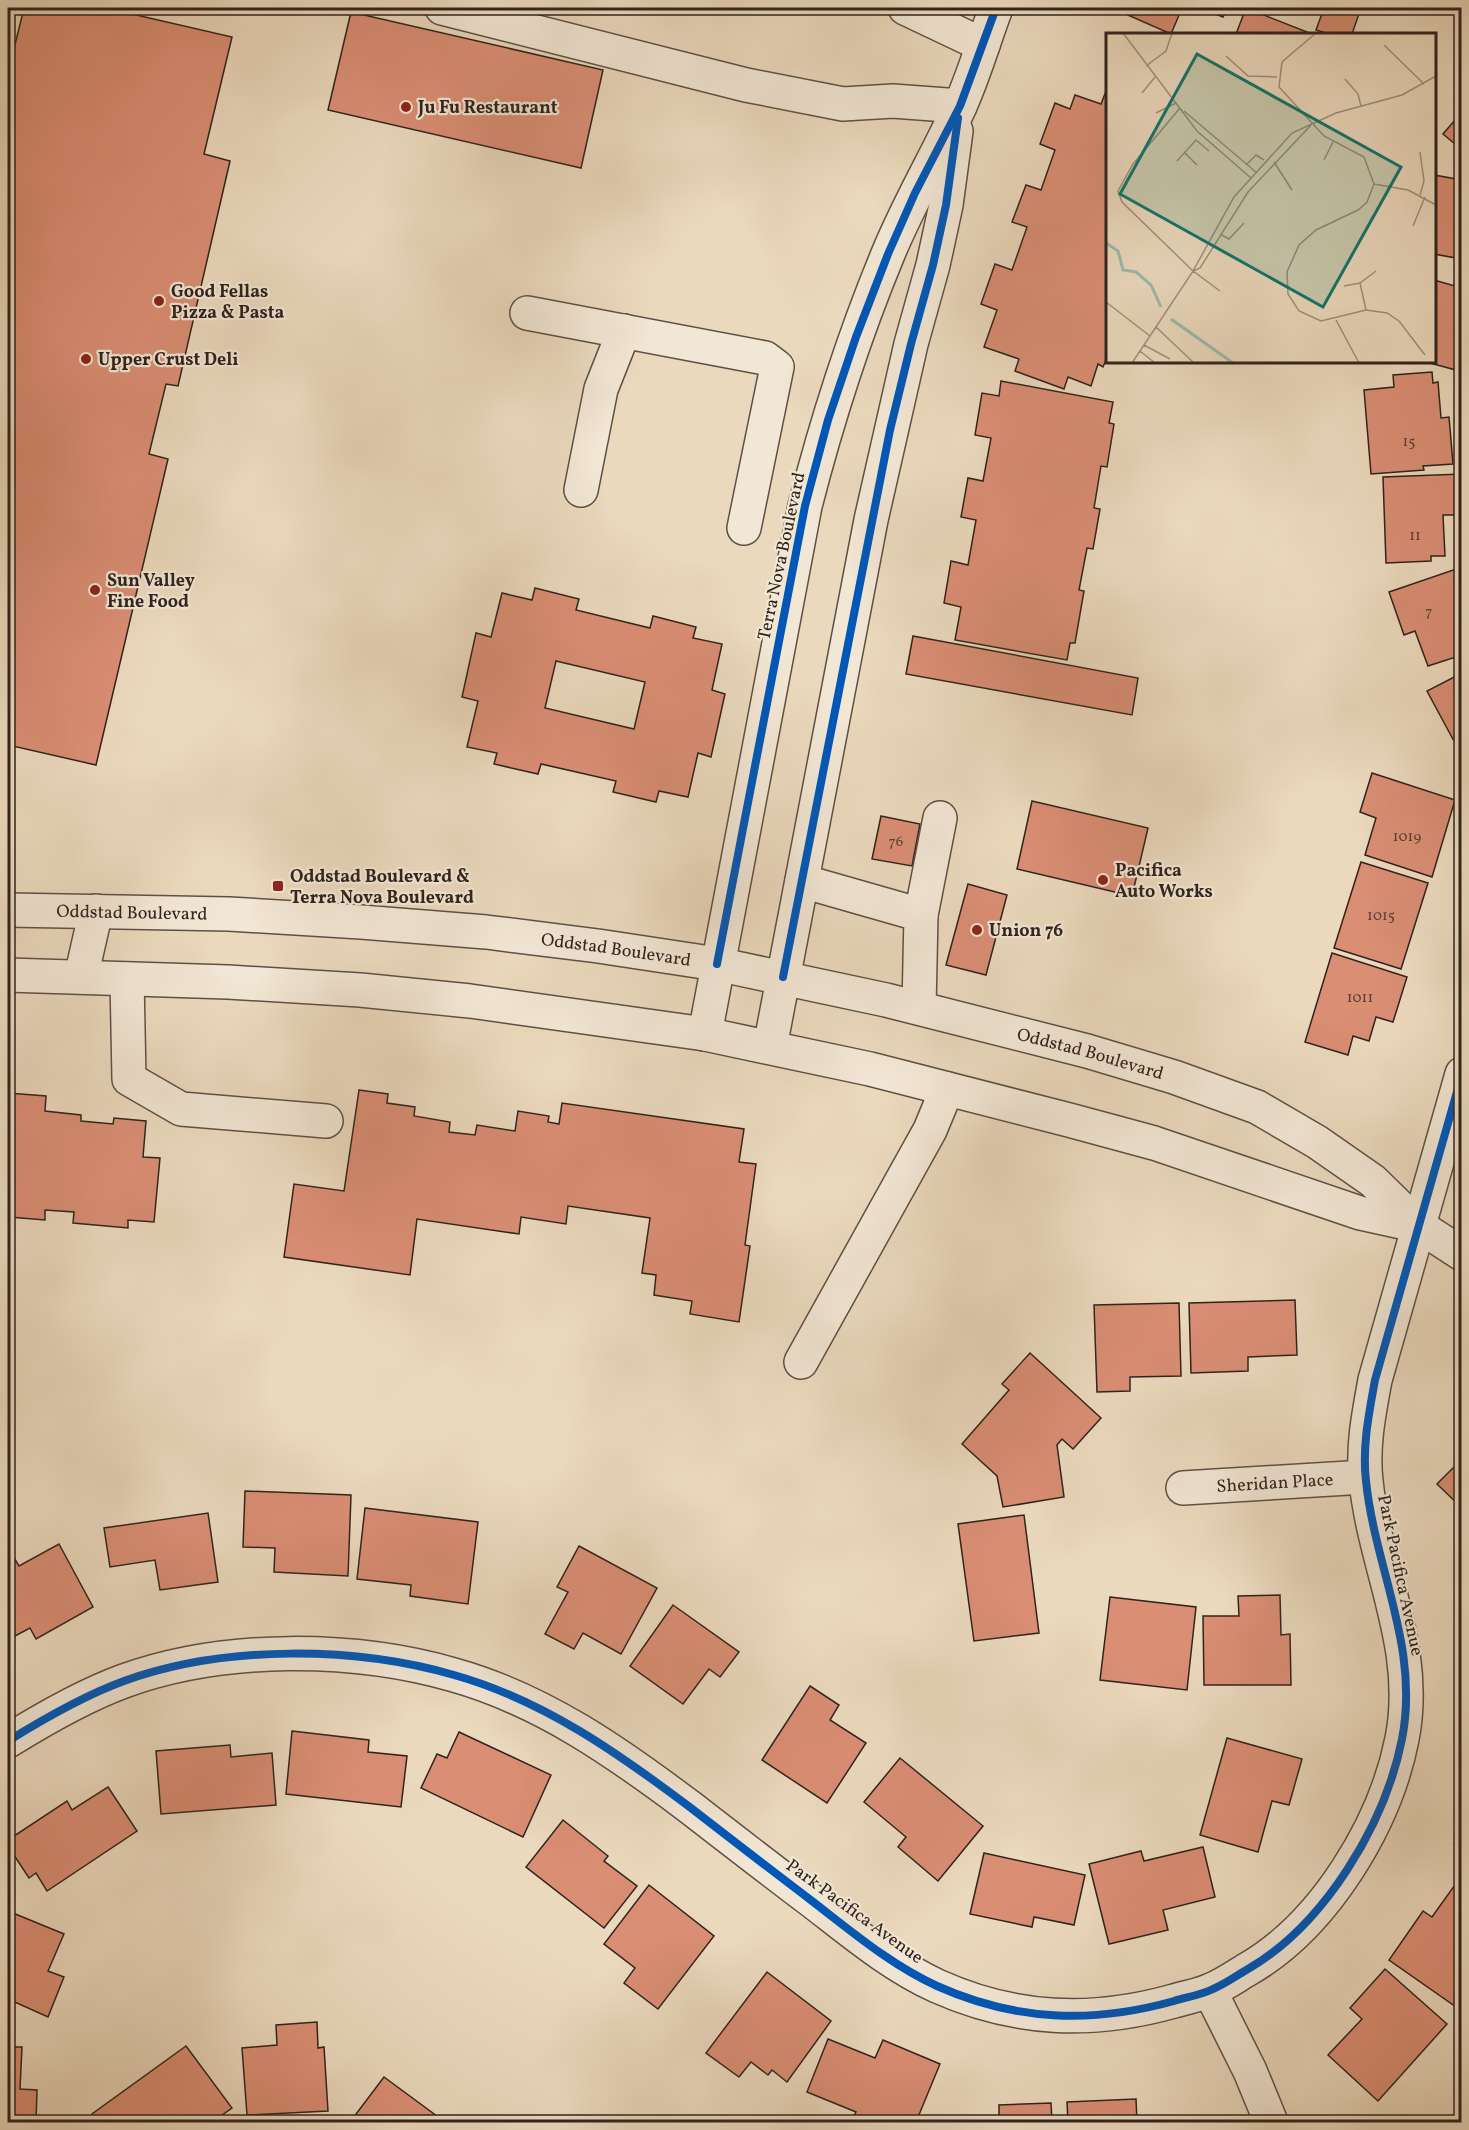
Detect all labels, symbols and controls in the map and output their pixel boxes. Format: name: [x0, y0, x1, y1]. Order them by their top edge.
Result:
inset map: [1106, 33, 1436, 363]
place label: Ju Fu Restaurant: [417, 96, 558, 121]
marker: Ju Fu Restaurant: [399, 100, 413, 114]
place label: Good Fellas Pizza & Pasta: [171, 280, 284, 326]
marker: Good Fellas Pizza & Pasta: [152, 294, 166, 308]
place label: Upper Crust Deli: [98, 348, 239, 373]
marker: Upper Crust Deli: [79, 352, 93, 366]
house number: 15: [1402, 432, 1416, 453]
street label: Terra Nova Boulevard: [752, 470, 812, 643]
house number: 11: [1409, 526, 1421, 547]
place label: Sun Valley Fine Food: [107, 569, 195, 615]
marker: Sun Valley Fine Food: [88, 583, 102, 597]
house number: 7: [1425, 602, 1433, 623]
house number: 1019: [1393, 827, 1421, 848]
house number: 76: [889, 832, 903, 853]
place label: Pacifica Auto Works: [1115, 859, 1213, 905]
place label: Oddstad Boulevard & Terra Nova Boulevard: [290, 865, 474, 911]
marker: Pacifica Auto Works: [1096, 873, 1110, 887]
marker: Oddstad Boulevard & Terra Nova Boulevard: [271, 879, 285, 893]
street label: Oddstad Boulevard: [56, 900, 208, 928]
house number: 1015: [1367, 906, 1395, 927]
place label: Union 76: [989, 919, 1063, 944]
marker: Union 76: [970, 923, 984, 937]
street label: Oddstad Boulevard: [540, 928, 693, 974]
house number: 1011: [1347, 988, 1373, 1009]
street label: Oddstad Boulevard: [1014, 1023, 1166, 1087]
street label: Sheridan Place: [1216, 1468, 1334, 1500]
street label: Park Pacifica Avenue: [1370, 1492, 1429, 1658]
street label: Park Pacifica Avenue: [780, 1854, 928, 1971]

